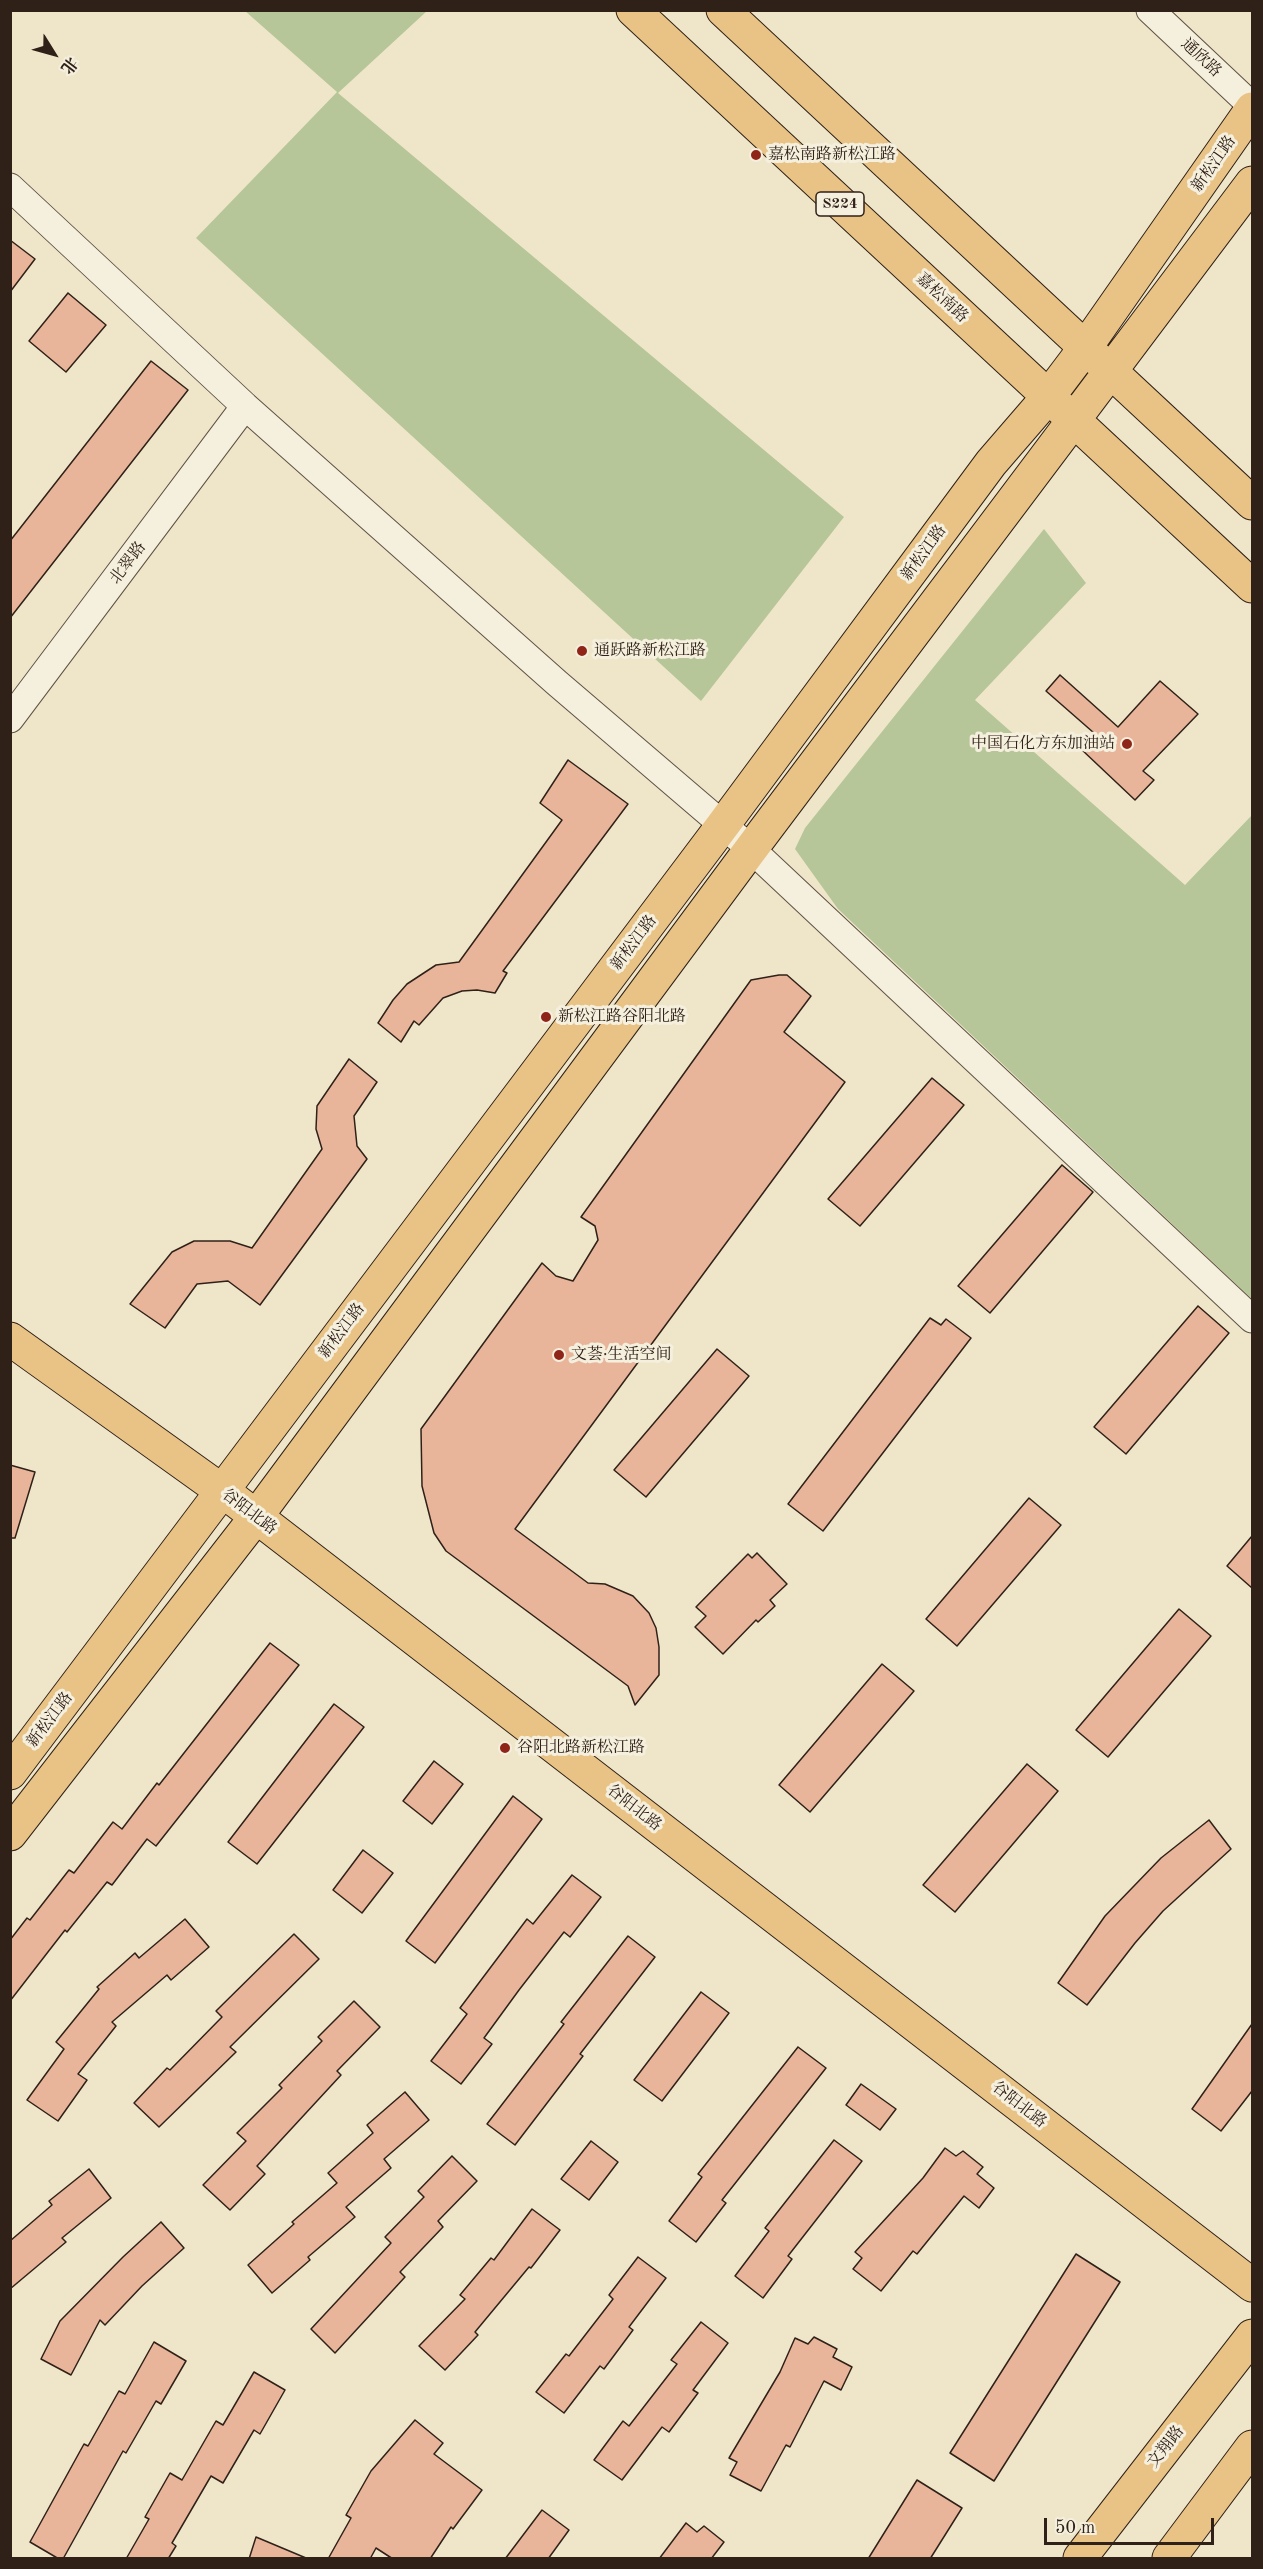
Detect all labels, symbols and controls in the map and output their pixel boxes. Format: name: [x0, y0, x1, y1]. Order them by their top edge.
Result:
north arrow: [24, 24, 84, 84]
street label: 通欣路: [1177, 35, 1225, 81]
text: 北: [57, 54, 80, 76]
street label: 新松江路: [1188, 132, 1240, 196]
place label: 嘉松南路新松江路: [768, 145, 896, 165]
marker: 嘉松南路新松江路: [749, 148, 763, 162]
road number: S224: [816, 192, 864, 216]
street label: 嘉松南路: [912, 269, 972, 327]
street label: 新松江路: [897, 521, 951, 585]
street label: 北翠路: [106, 538, 150, 588]
place label: 通跃路新松江路: [594, 641, 706, 661]
marker: 通跃路新松江路: [575, 644, 589, 658]
place label: 中国石化方东加油站: [971, 734, 1115, 754]
marker: 中国石化方东加油站: [1120, 737, 1134, 751]
street label: 新松江路: [607, 912, 661, 974]
place label: 新松江路谷阳北路: [558, 1007, 686, 1027]
marker: 新松江路谷阳北路: [539, 1010, 553, 1024]
street label: 新松江路: [315, 1300, 369, 1362]
place label: 文荟·生活空间: [571, 1345, 671, 1365]
marker: 文荟·生活空间: [552, 1348, 566, 1362]
street label: 谷阳北路: [218, 1485, 280, 1539]
street label: 新松江路: [23, 1689, 77, 1751]
place label: 谷阳北路新松江路: [517, 1738, 645, 1758]
marker: 谷阳北路新松江路: [498, 1741, 512, 1755]
street label: 谷阳北路: [603, 1781, 665, 1835]
street label: 谷阳北路: [988, 2078, 1050, 2132]
street label: 文翔路: [1144, 2422, 1188, 2472]
scale bar: [1047, 2506, 1216, 2544]
text: 50 m: [1055, 2519, 1095, 2537]

